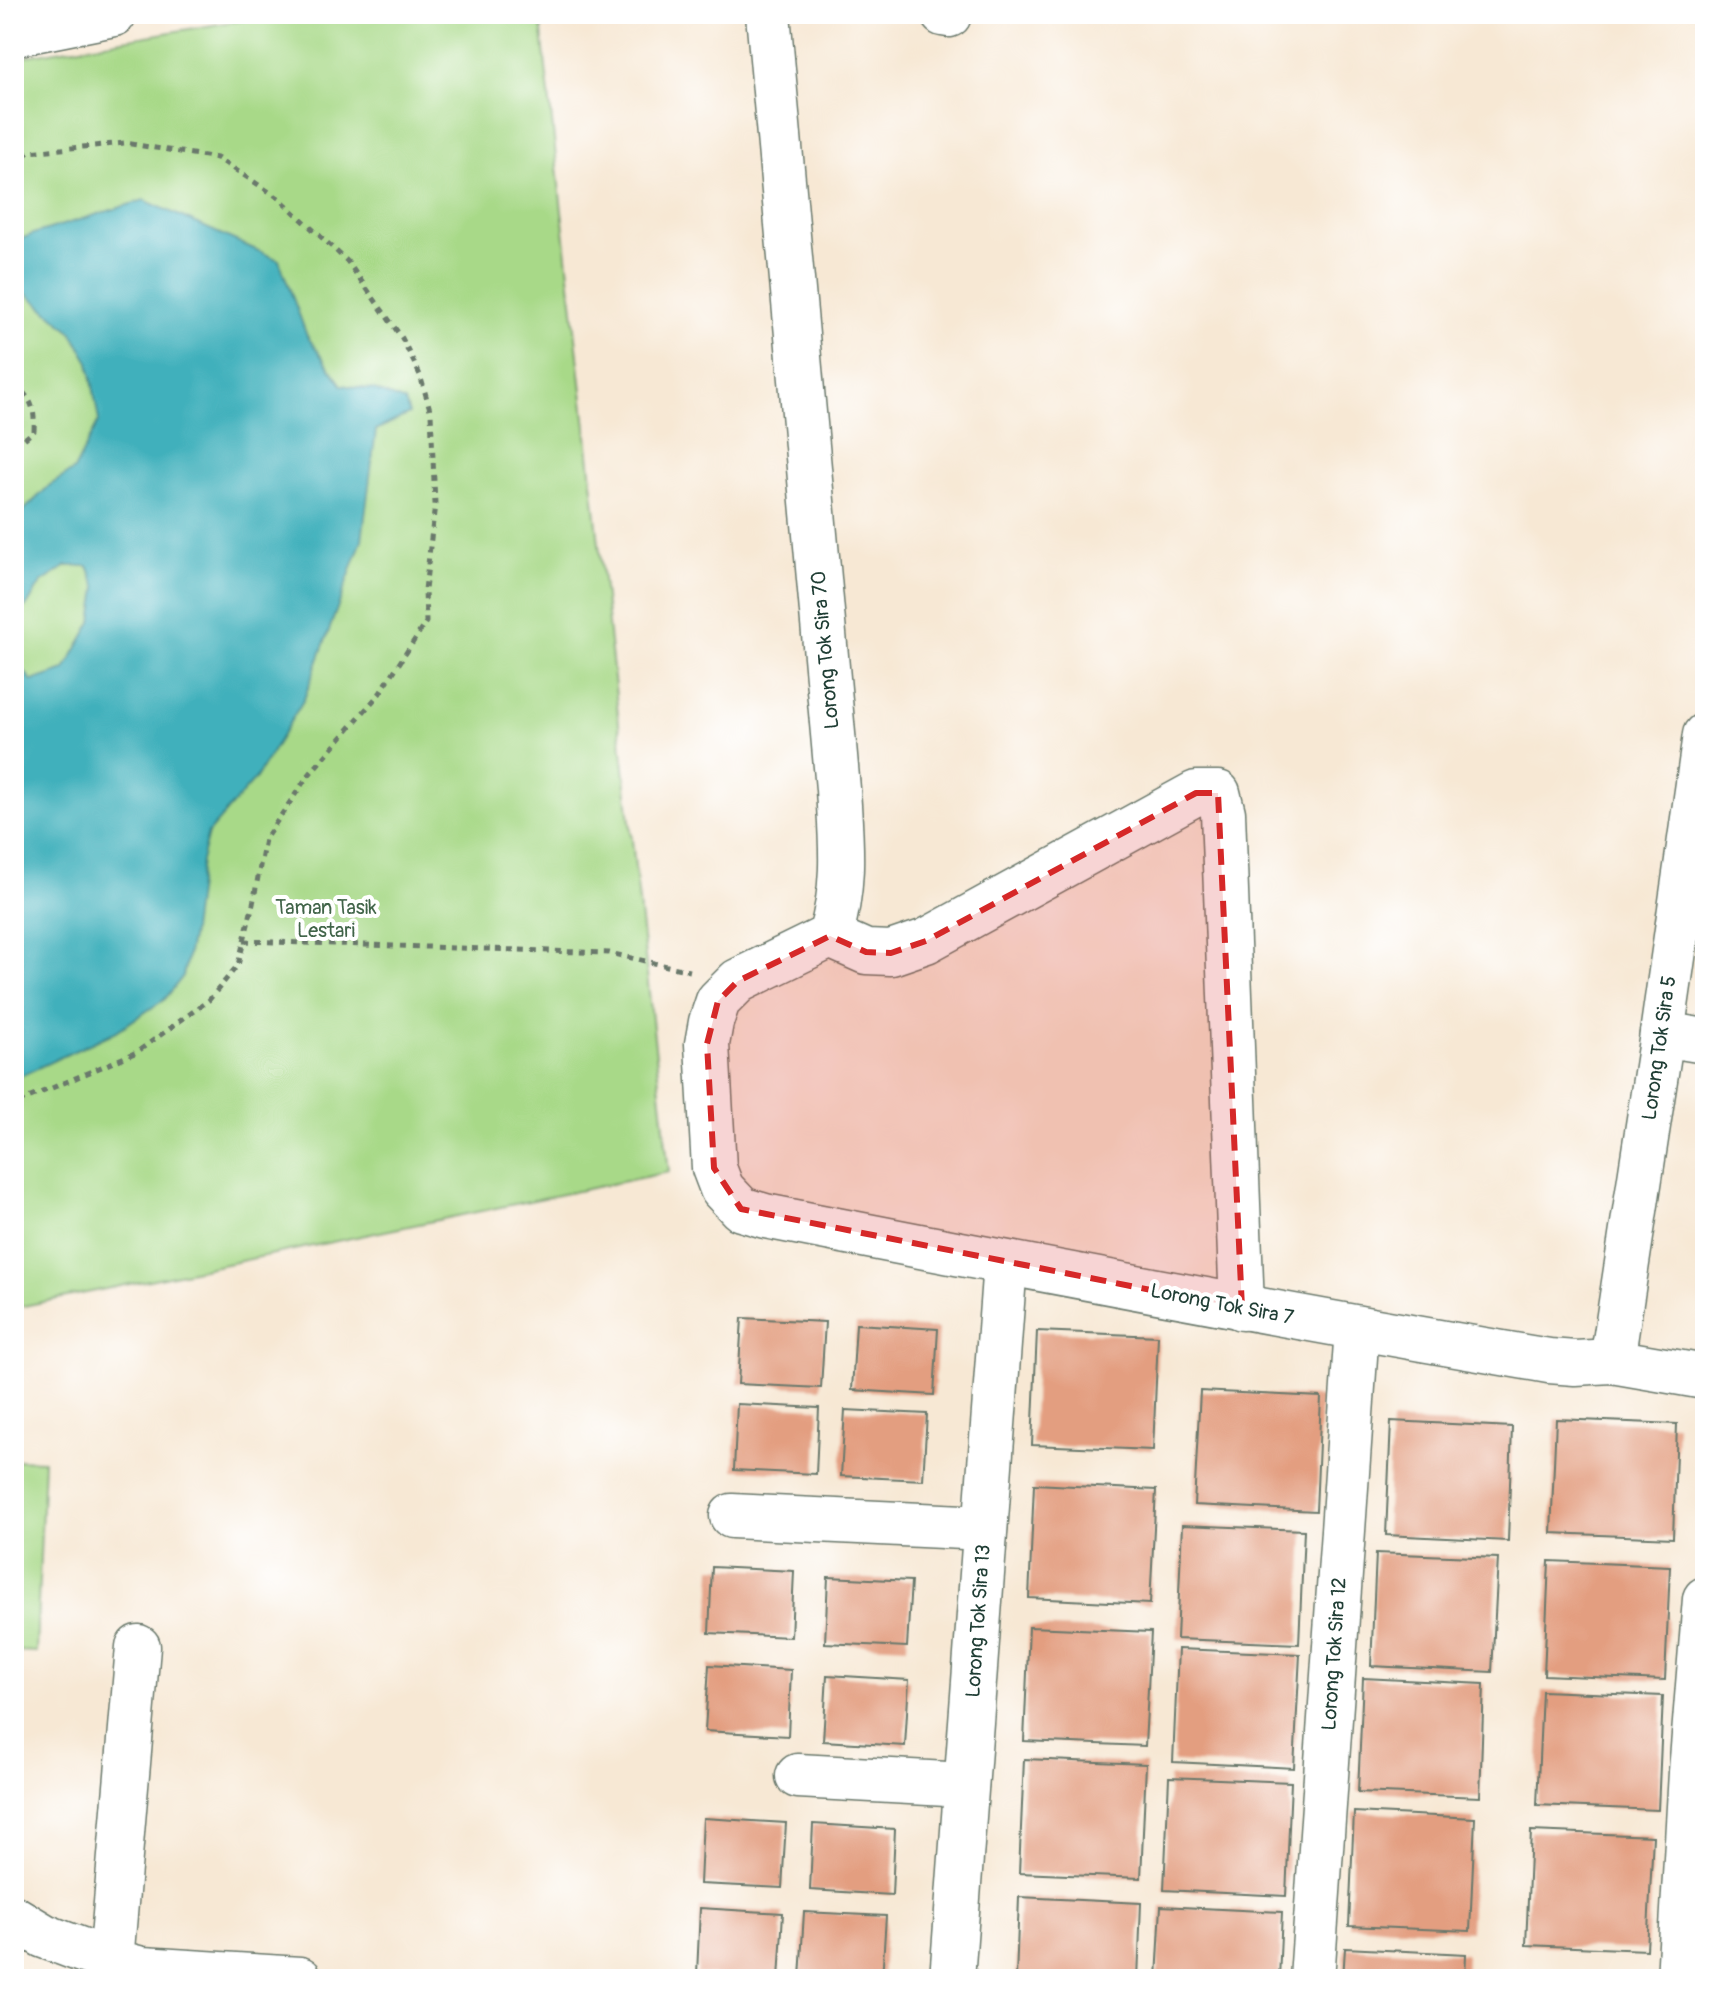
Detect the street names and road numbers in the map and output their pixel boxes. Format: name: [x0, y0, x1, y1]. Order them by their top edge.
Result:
street label: Lorong Tok Sira 70: [806, 570, 844, 730]
street label: Lorong Tok Sira 5: [1636, 974, 1682, 1122]
street label: Lorong Tok Sira 7: [1148, 1278, 1296, 1330]
street label: Lorong Tok Sira 13: [960, 1544, 996, 1698]
street label: Lorong Tok Sira 12: [1316, 1576, 1352, 1732]

